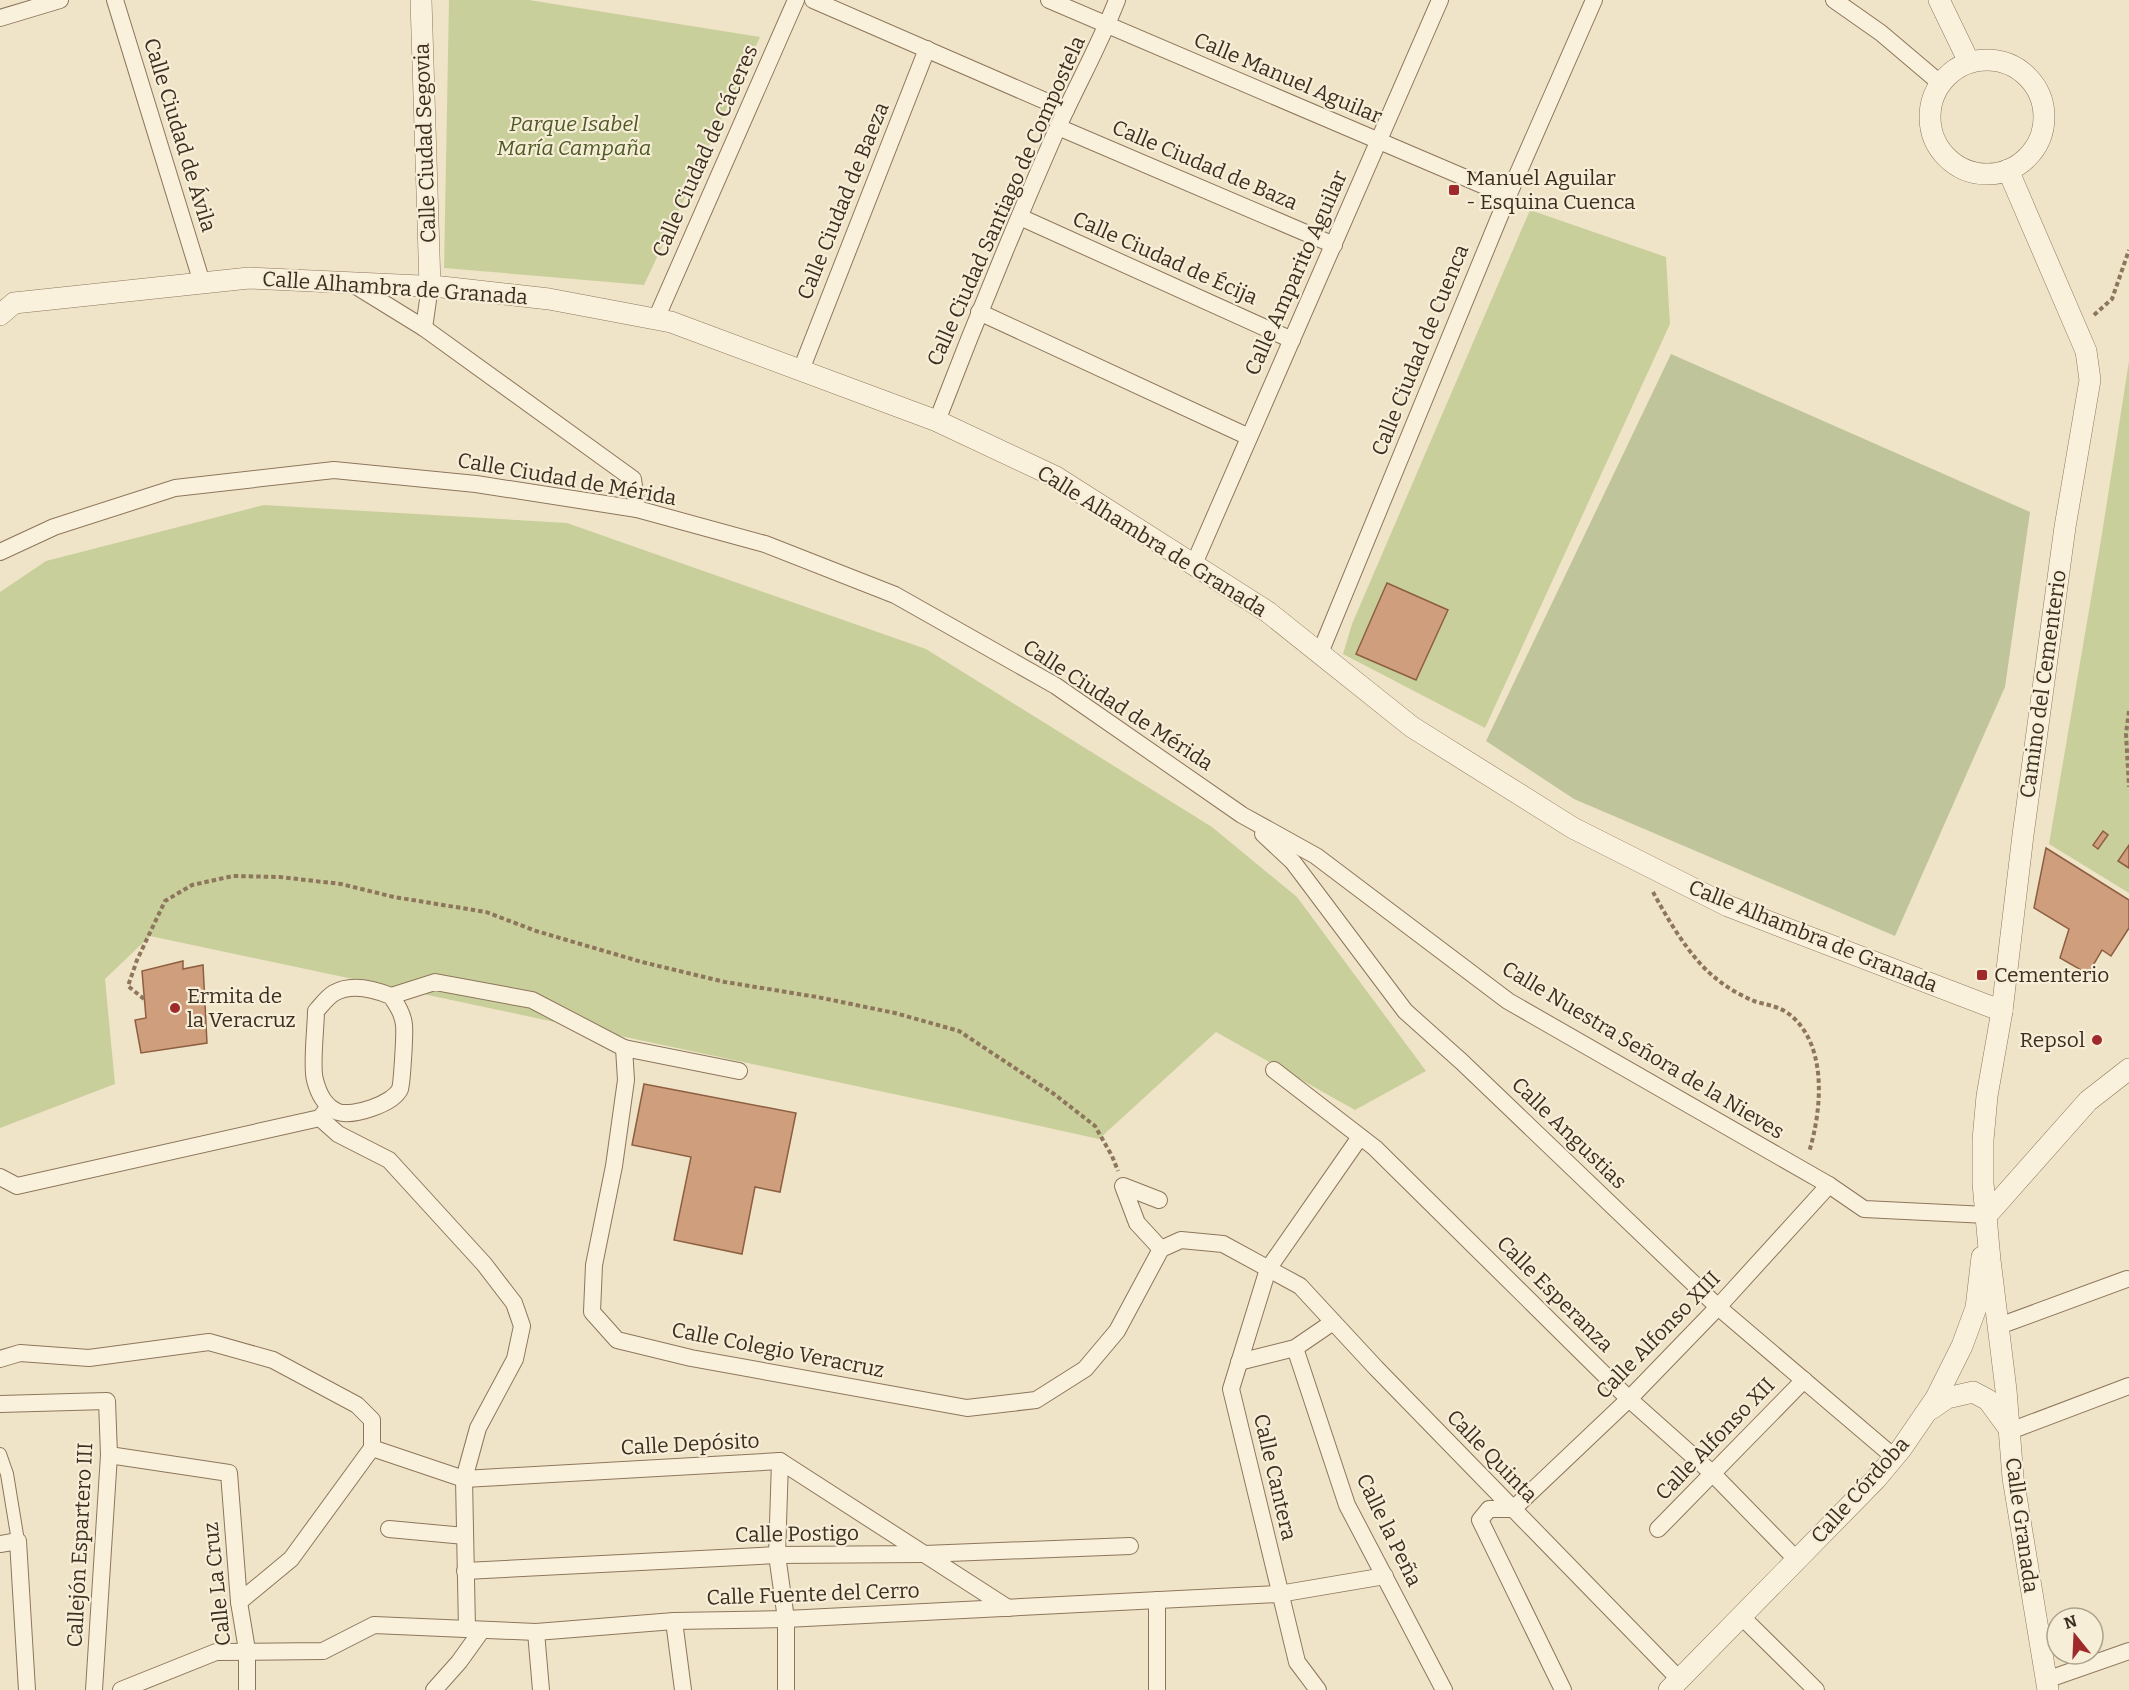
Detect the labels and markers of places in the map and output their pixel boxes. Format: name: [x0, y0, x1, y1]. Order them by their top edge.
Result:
place label: Manuel Aguilar - Esquina Cuenca: [1466, 165, 1636, 215]
marker: Manuel Aguilar - Esquina Cuenca: [1447, 183, 1461, 197]
place label: Cementerio: [1994, 962, 2109, 988]
marker: Cementerio: [1975, 968, 1989, 982]
place label: Ermita de la Veracruz: [187, 983, 296, 1033]
marker: Ermita de la Veracruz: [168, 1001, 182, 1015]
place label: Repsol: [2019, 1027, 2085, 1053]
marker: Repsol: [2090, 1033, 2104, 1047]

